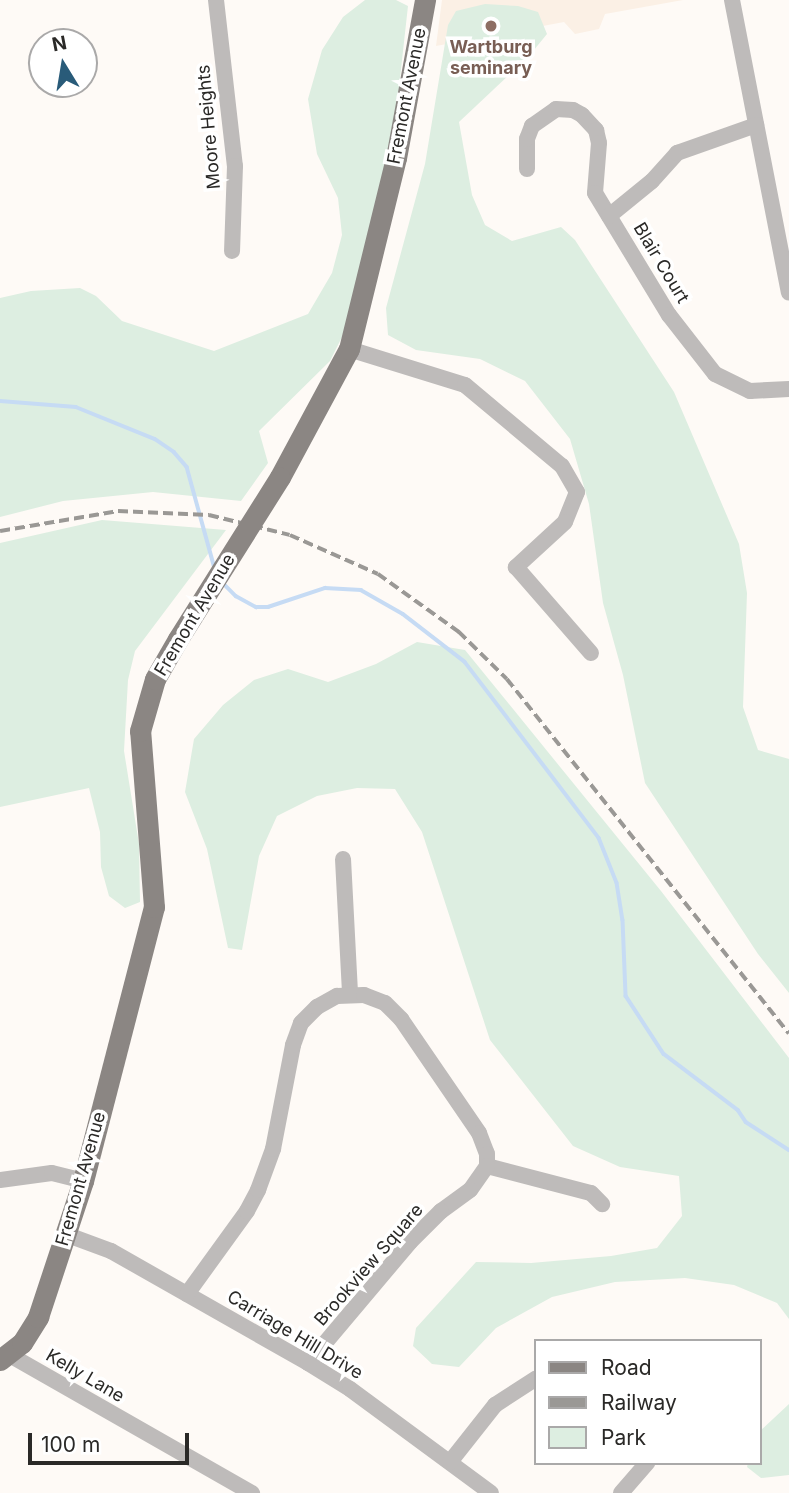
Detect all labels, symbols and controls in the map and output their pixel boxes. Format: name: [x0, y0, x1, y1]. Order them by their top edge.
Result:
marker: Wartburg seminary: [483, 18, 499, 34]
street label: Fremont Avenue: [383, 26, 431, 166]
north arrow: [28, 28, 98, 98]
text: N: [50, 31, 69, 57]
place label: Wartburg seminary: [449, 37, 533, 80]
street label: Moore Heights: [193, 64, 225, 190]
street label: Blair Court: [629, 219, 693, 307]
street label: Fremont Avenue: [150, 550, 240, 680]
street label: Fremont Avenue: [52, 1109, 110, 1249]
street label: Brookview Square: [310, 1200, 428, 1330]
street label: Carriage Hill Drive: [223, 1286, 367, 1384]
legend: [534, 1339, 761, 1465]
street label: Kelly Lane: [42, 1345, 128, 1407]
text: Road: [601, 1355, 652, 1380]
text: Railway: [601, 1390, 677, 1415]
scale bar: [32, 1420, 192, 1464]
text: Park: [601, 1425, 646, 1450]
text: 100 m: [41, 1432, 100, 1457]

